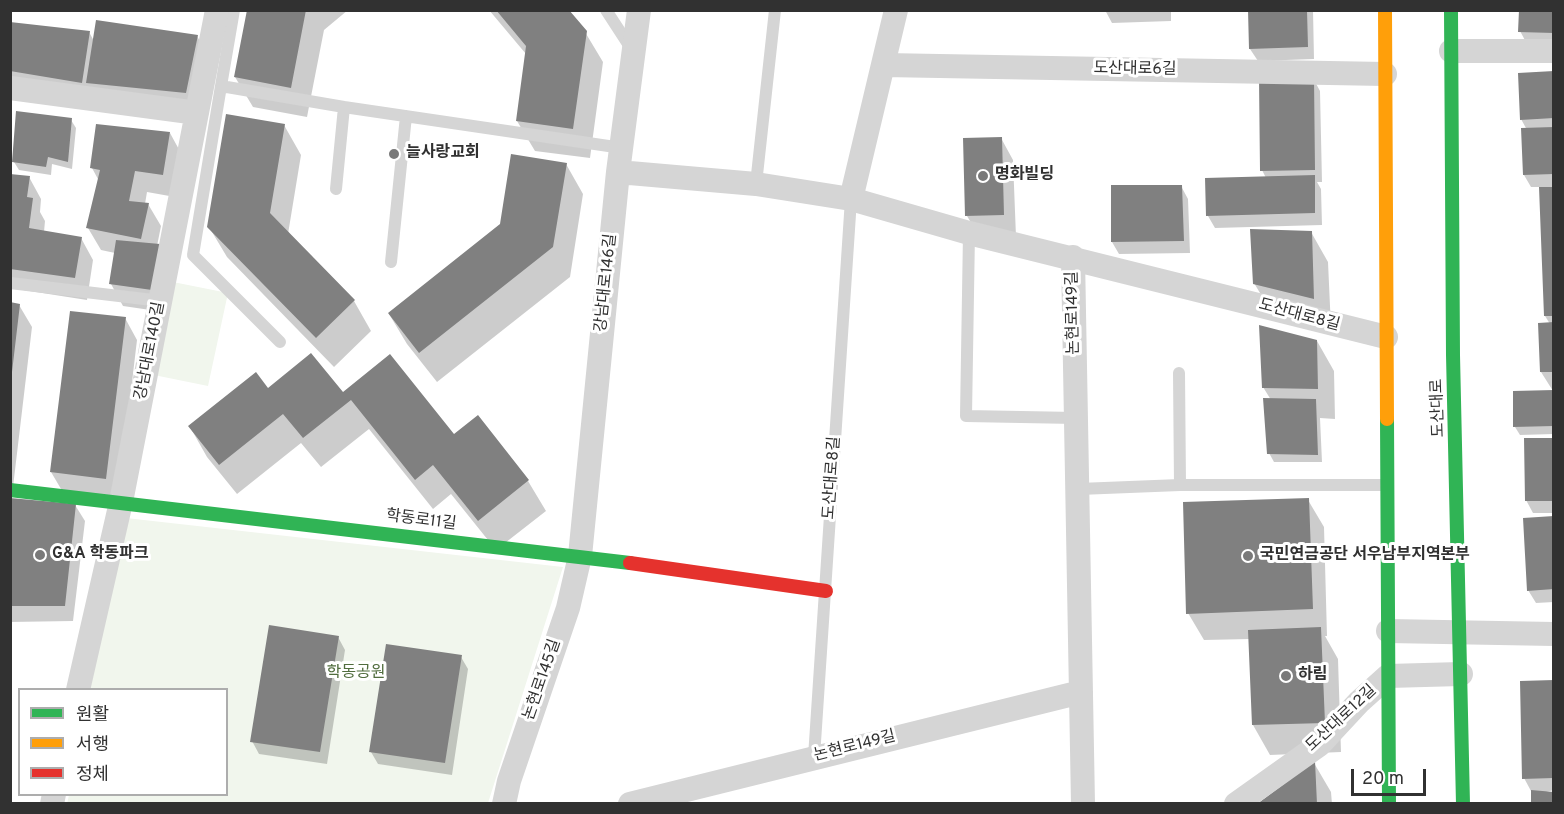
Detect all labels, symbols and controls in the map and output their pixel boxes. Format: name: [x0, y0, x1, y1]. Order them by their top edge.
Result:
street label: 도산대로6길: [1093, 60, 1177, 80]
place label: 늘사랑교회: [406, 144, 480, 164]
marker: 늘사랑교회: [387, 147, 401, 161]
place label: 명화빌딩: [995, 166, 1054, 186]
marker: 명화빌딩: [976, 169, 990, 183]
street label: 강남대로146길: [592, 233, 622, 333]
street label: 논현로149길: [1064, 271, 1084, 355]
street label: 도산대로8길: [1256, 296, 1342, 336]
street label: 강남대로140길: [132, 300, 170, 402]
street label: 도산대로: [1428, 378, 1450, 438]
street label: 도산대로8길: [821, 436, 845, 520]
street label: 학동로11길: [385, 507, 457, 535]
place label: G&A 학동파크: [52, 545, 149, 565]
place label: 국민연금공단 서우남부지역본부: [1260, 546, 1470, 566]
marker: G&A 학동파크: [33, 548, 47, 562]
marker: 국민연금공단 서우남부지역본부: [1241, 549, 1255, 563]
street label: 논현로145길: [520, 637, 566, 723]
park label: 학동공원: [327, 664, 385, 684]
place label: 하림: [1298, 666, 1327, 686]
marker: 하림: [1279, 669, 1293, 683]
street label: 도산대로12길: [1303, 682, 1381, 756]
legend: [18, 688, 228, 796]
text: 원활: [76, 704, 109, 727]
street label: 논현로149길: [812, 728, 898, 766]
text: 서행: [76, 734, 109, 757]
scale bar: [1354, 757, 1429, 795]
text: 정체: [76, 764, 109, 787]
text: 20 m: [1362, 768, 1404, 791]

